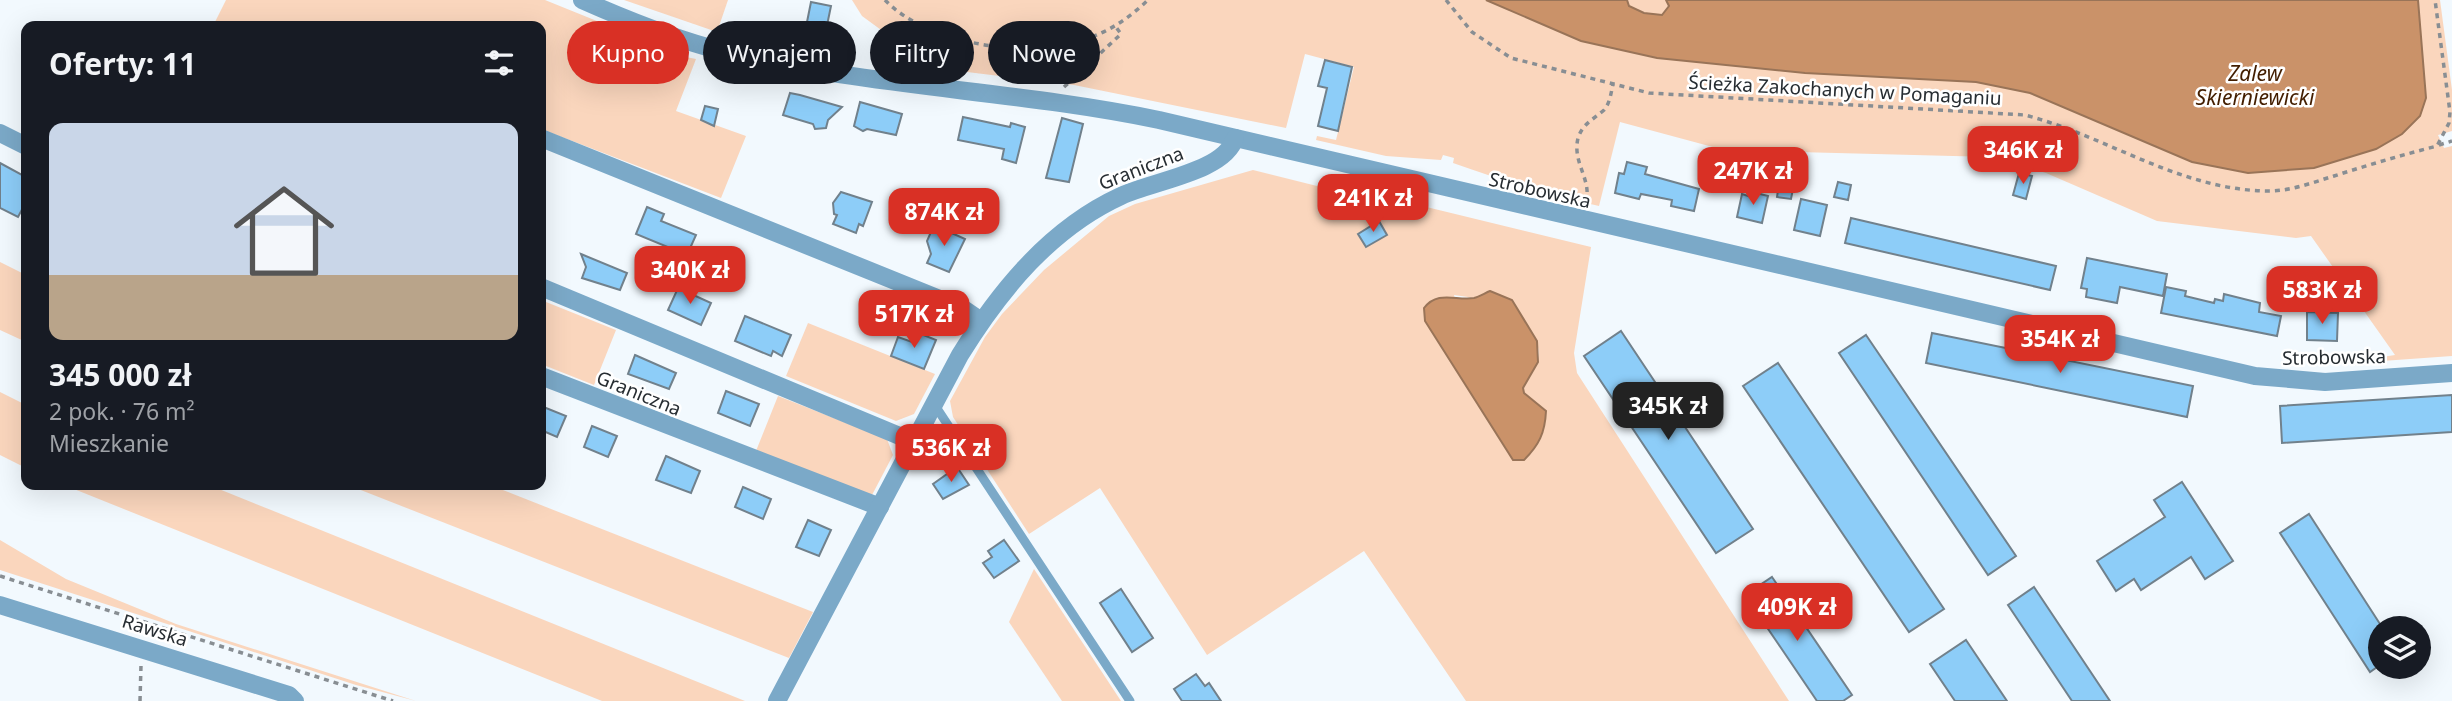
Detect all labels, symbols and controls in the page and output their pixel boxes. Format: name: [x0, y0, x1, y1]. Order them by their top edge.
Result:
chip: Kupno: [567, 21, 689, 84]
chip: Wynajem: [703, 21, 856, 84]
chip: Filtry: [870, 21, 974, 84]
chip: Nowe: [988, 21, 1100, 84]
text: Oferty: 11: [49, 43, 196, 84]
icon: filters: [480, 44, 518, 82]
water label: Zalew Skierniewicki: [2196, 59, 2315, 111]
street label: Ścieżka Zakochanych w Pomaganiu: [1688, 69, 2002, 111]
pin: 346K zł: [1958, 127, 2088, 186]
text: 346K zł: [1983, 133, 2063, 165]
street label: Graniczna: [1095, 140, 1187, 196]
pin: 247K zł: [1688, 148, 1818, 207]
text: 247K zł: [1713, 154, 1793, 186]
street label: Strobowska: [1486, 166, 1594, 214]
icon: home: [221, 168, 347, 294]
pin: 241K zł: [1308, 174, 1438, 234]
text: 241K zł: [1333, 181, 1413, 213]
pin: 874K zł: [879, 188, 1009, 248]
text: 874K zł: [904, 195, 984, 227]
pin: 340K zł: [625, 246, 755, 306]
text: 340K zł: [650, 253, 730, 285]
pin: 583K zł: [2257, 266, 2387, 326]
text: 583K zł: [2282, 273, 2362, 305]
pin: 517K zł: [849, 290, 979, 350]
text: 517K zł: [874, 297, 954, 329]
pin: 354K zł: [1995, 316, 2125, 375]
text: 354K zł: [2020, 322, 2100, 354]
street label: Strobowska: [2282, 343, 2386, 371]
text: 345 000 zł: [49, 354, 192, 395]
street label: Graniczna: [593, 364, 685, 422]
pin: 345K zł: [1603, 382, 1733, 442]
text: 345K zł: [1628, 389, 1708, 421]
text: 2 pok. · 76 m²: [49, 395, 195, 427]
pin: 536K zł: [886, 424, 1016, 484]
text: Mieszkanie: [49, 427, 169, 459]
text: 536K zł: [911, 431, 991, 463]
pin: 409K zł: [1732, 584, 1862, 643]
text: 409K zł: [1757, 590, 1837, 622]
street label: Rawska: [119, 608, 191, 652]
map controls: [2368, 616, 2431, 679]
button: layers: [2368, 616, 2431, 679]

